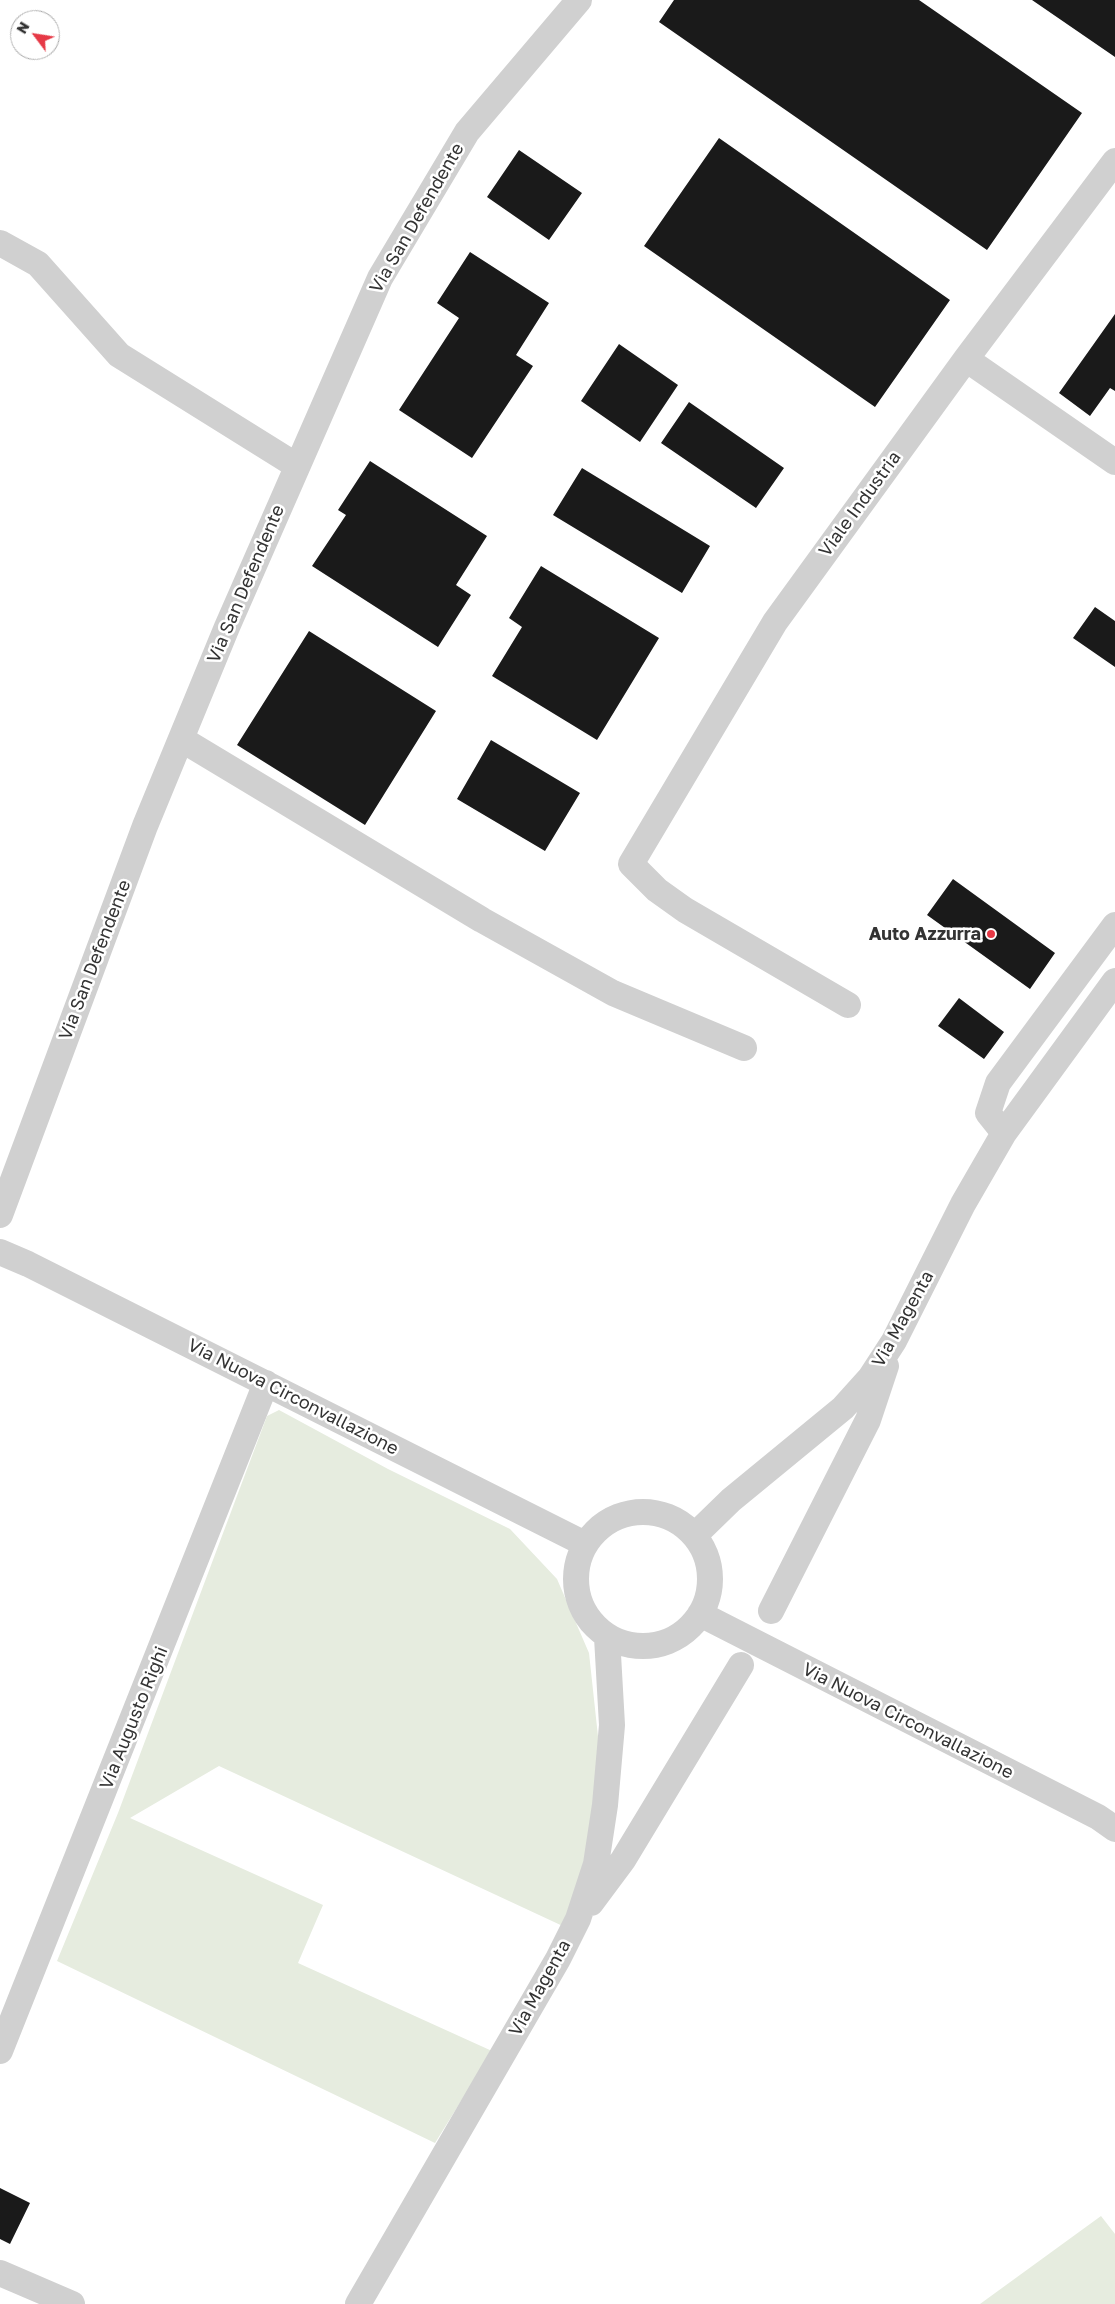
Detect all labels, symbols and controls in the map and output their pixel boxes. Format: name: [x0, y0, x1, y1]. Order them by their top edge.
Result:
north arrow: [10, 10, 60, 60]
text: N: [13, 19, 33, 36]
street label: Via San Defendente: [365, 139, 469, 297]
street label: Viale Industria: [815, 447, 905, 561]
street label: Via San Defendente: [203, 502, 289, 666]
street label: Via San Defendente: [55, 877, 135, 1043]
place label: Auto Azzurra: [869, 923, 981, 945]
marker: Auto Azzurra: [985, 928, 997, 940]
street label: Via Magenta: [868, 1267, 938, 1371]
street label: Via Nuova Circonvallazione: [184, 1334, 402, 1460]
street label: Via Augusto Righi: [95, 1643, 173, 1793]
street label: Via Nuova Circonvallazione: [799, 1658, 1017, 1784]
street label: Via Magenta: [505, 1936, 575, 2040]

